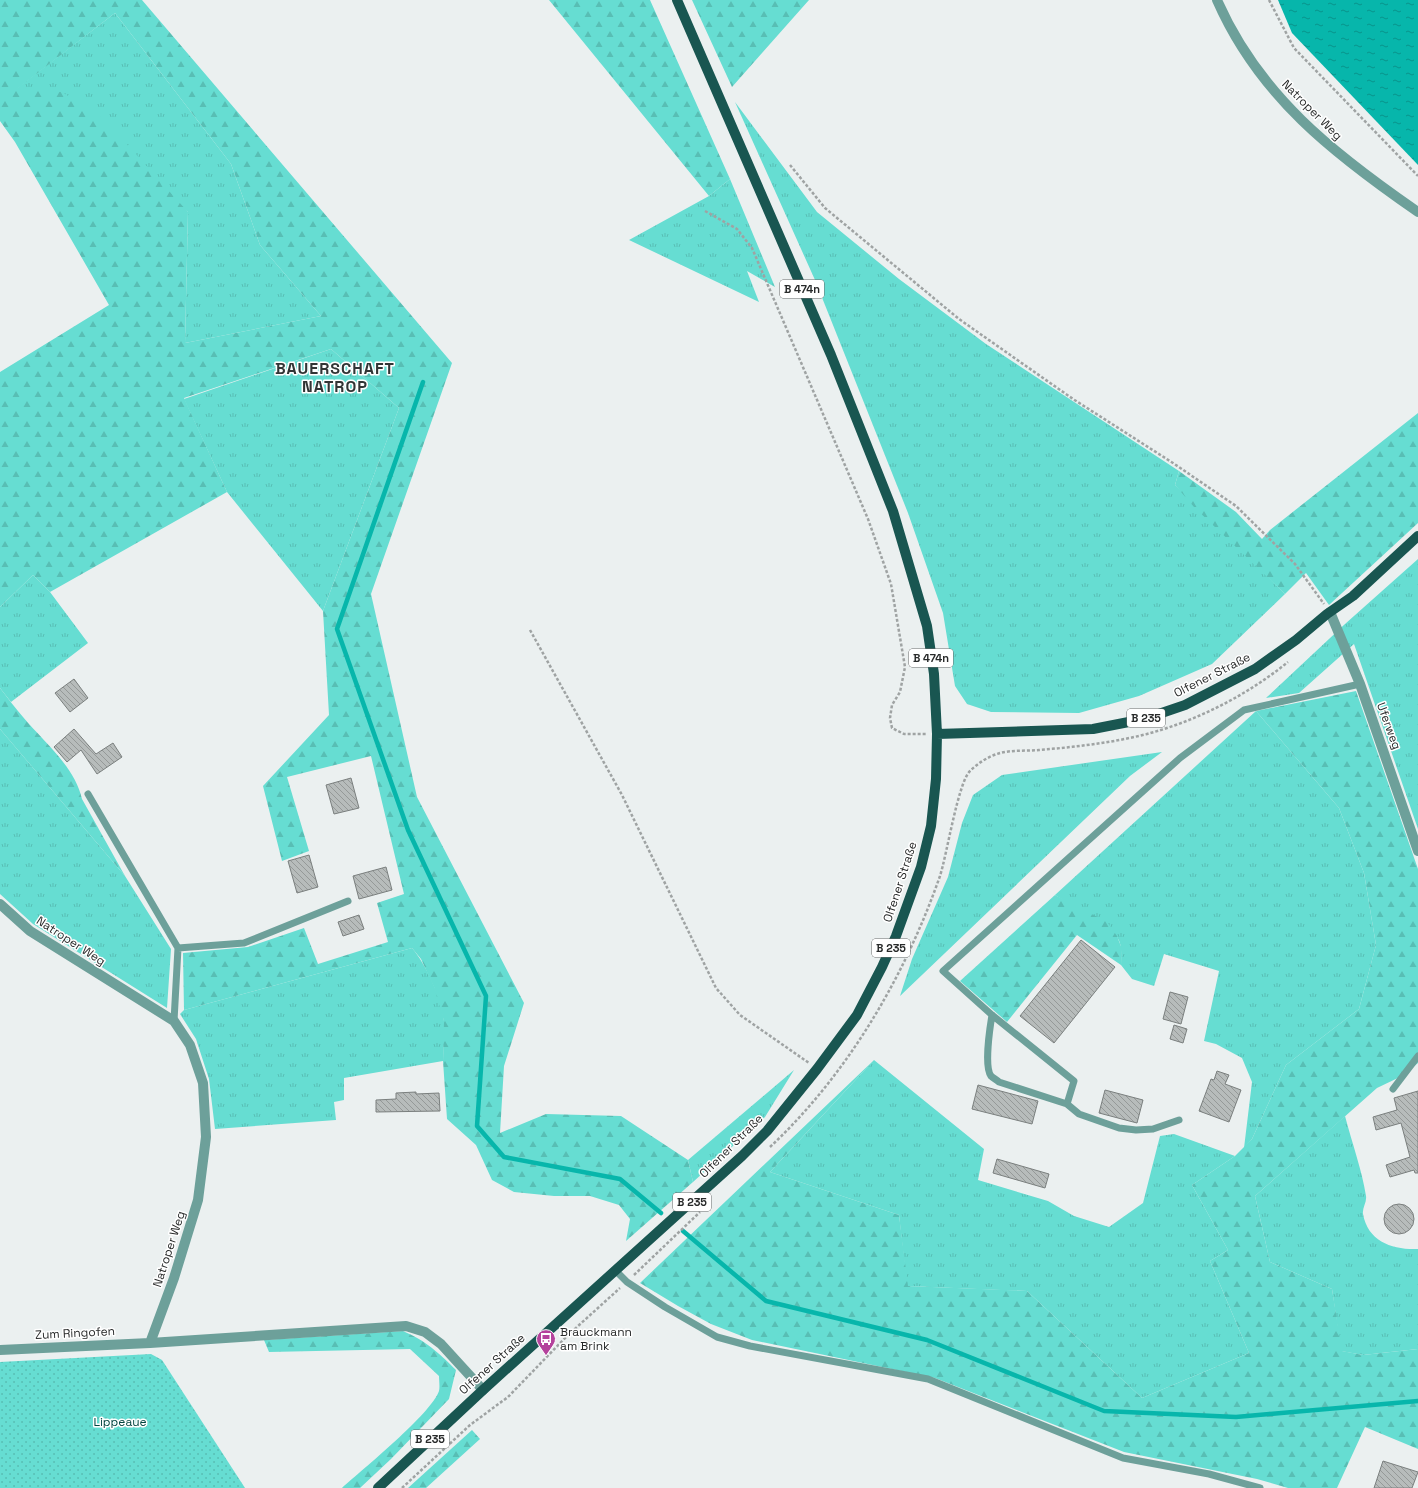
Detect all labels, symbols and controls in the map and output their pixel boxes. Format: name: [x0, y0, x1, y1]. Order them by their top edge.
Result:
street label: Natroper Weg: [1278, 76, 1346, 144]
road number: B 474n: [780, 280, 824, 298]
district label: BAUERSCHAFT NATROP: [275, 358, 395, 397]
road number: B 474n: [909, 649, 953, 667]
street label: Olfener Straße: [1171, 649, 1253, 701]
street label: Uferweg: [1373, 700, 1405, 752]
road number: B 235: [1127, 709, 1165, 727]
street label: Olfener Straße: [879, 840, 921, 924]
street label: Natroper Weg: [33, 913, 109, 969]
road number: B 235: [872, 939, 910, 957]
street label: Olfener Straße: [696, 1111, 766, 1181]
road number: B 235: [673, 1193, 711, 1211]
street label: Natroper Weg: [149, 1209, 189, 1289]
street label: Zum Ringofen: [35, 1323, 115, 1343]
place label: Brauckmann am Brink: [560, 1324, 632, 1354]
bus stop icon: Brauckmann am Brink: [535, 1328, 557, 1356]
street label: Olfener Straße: [455, 1330, 529, 1398]
park label: Lippeaue: [93, 1414, 147, 1430]
road number: B 235: [411, 1430, 449, 1448]

